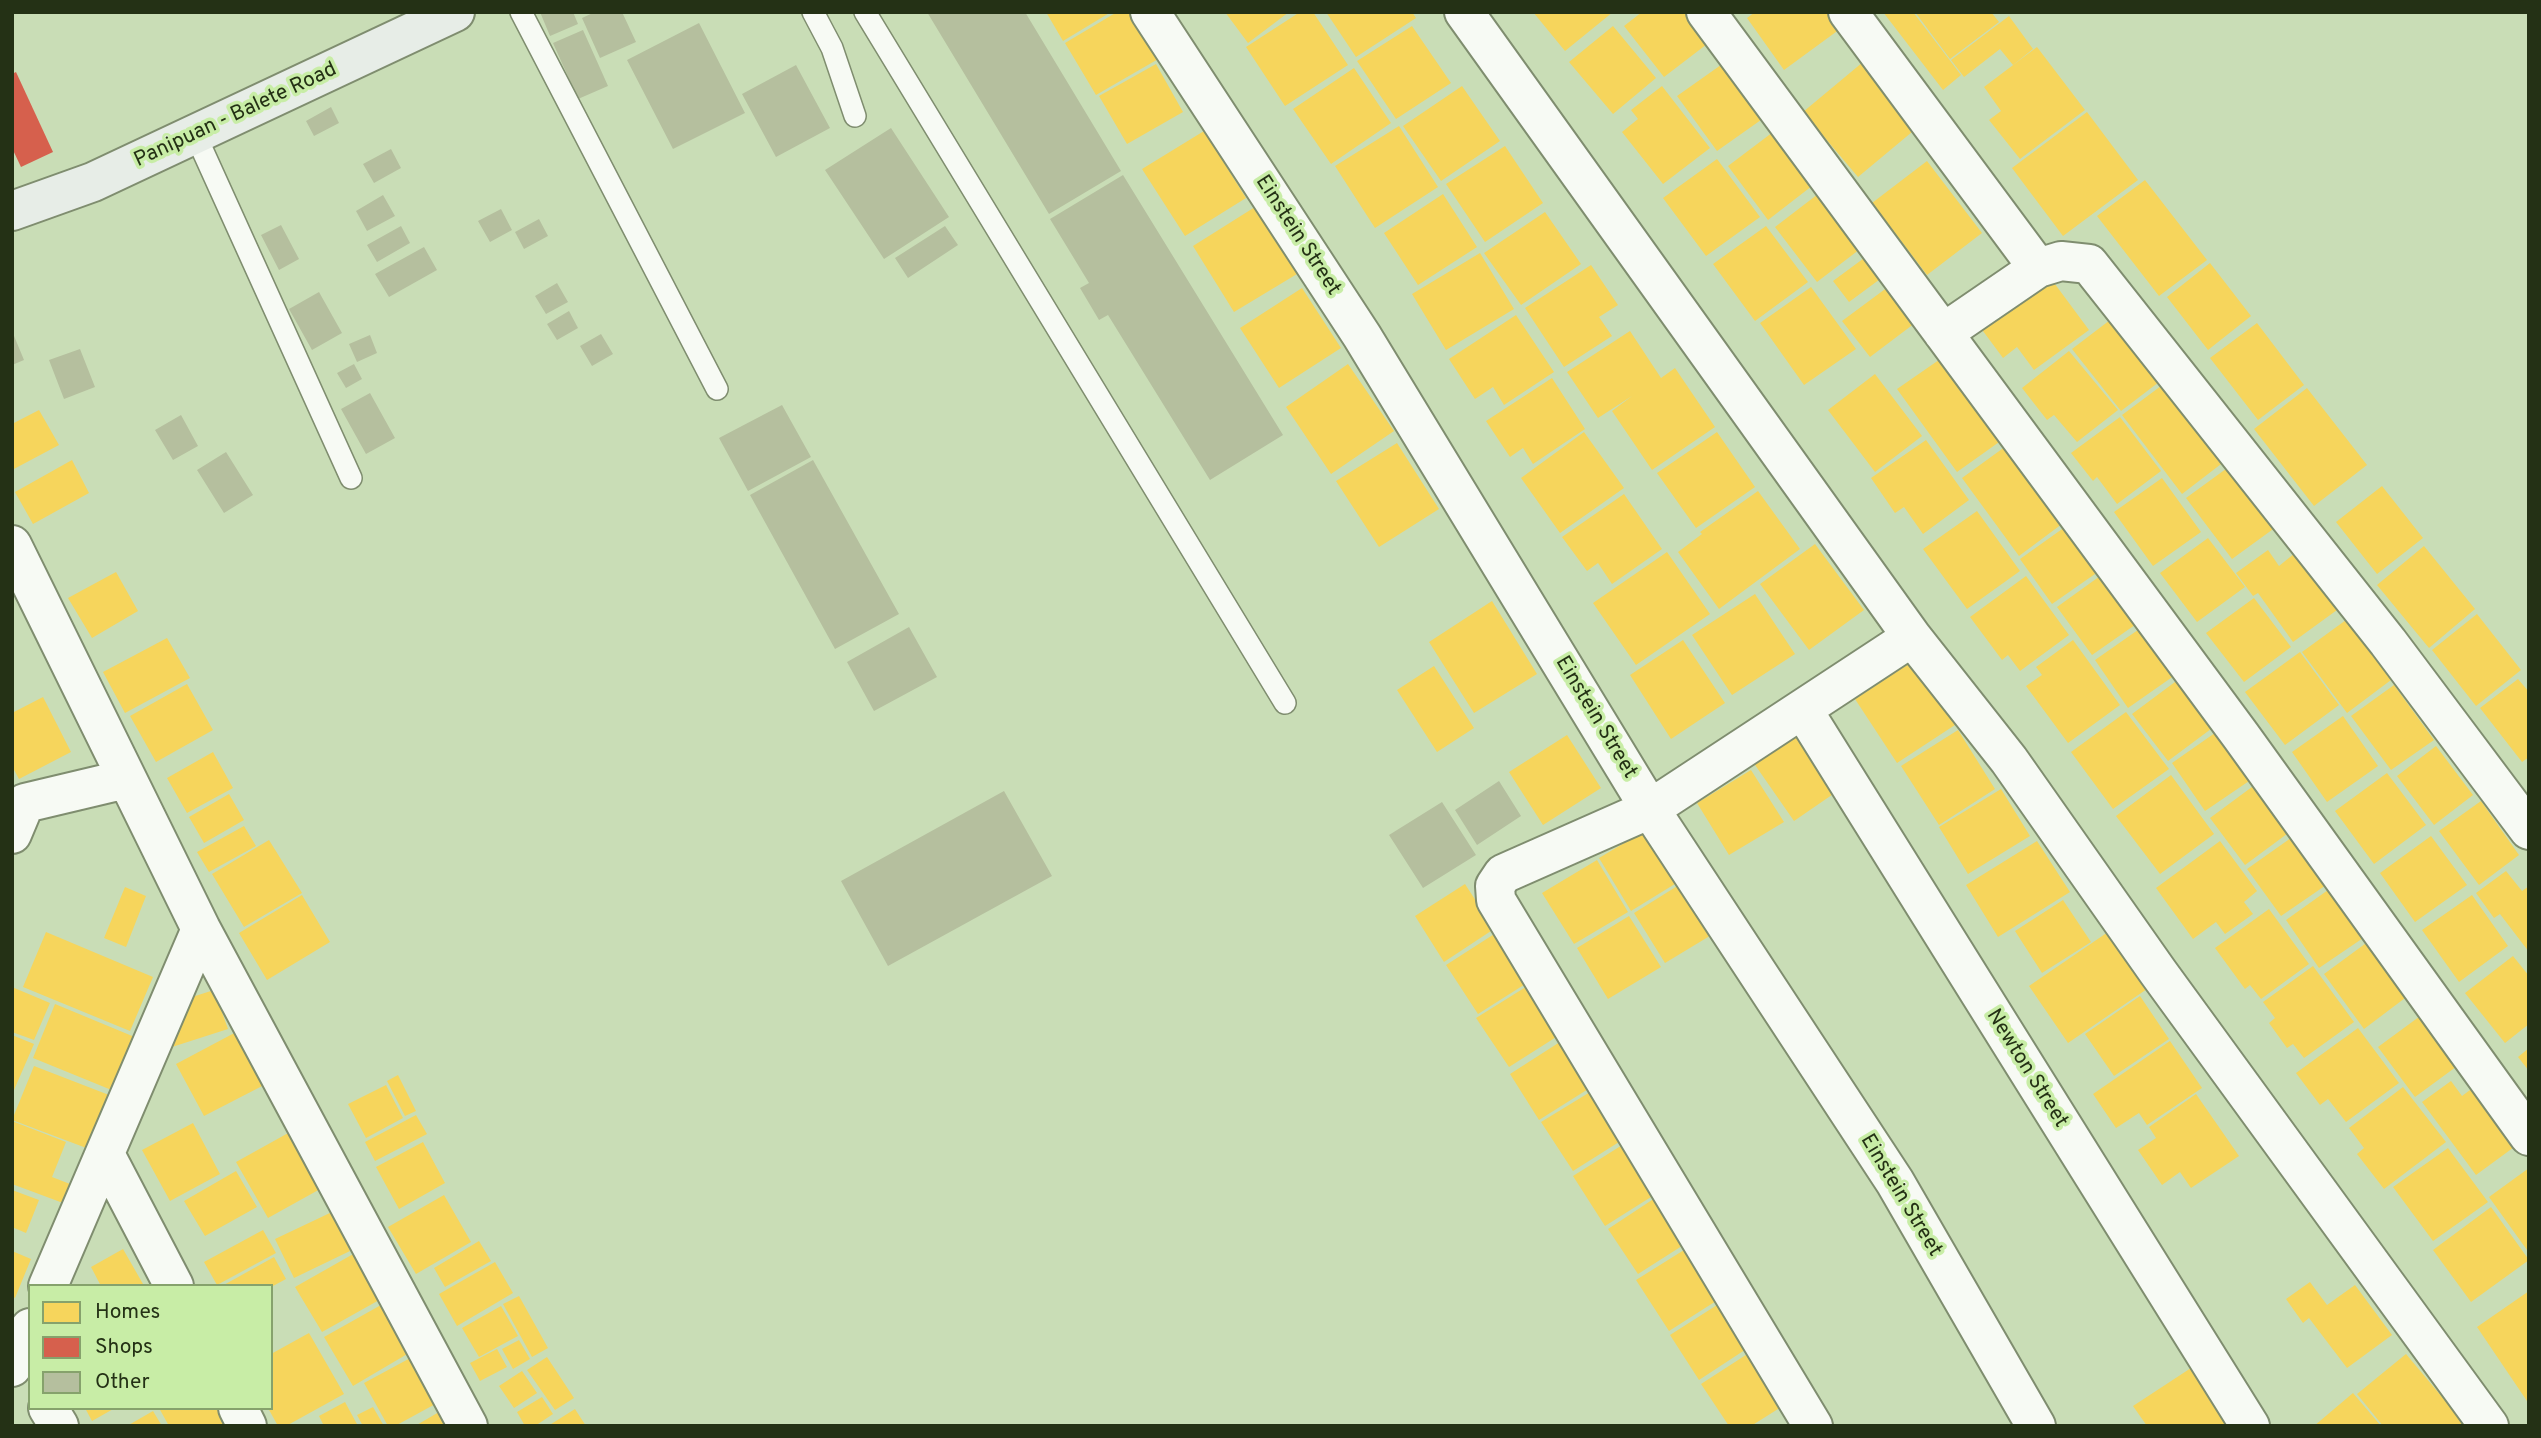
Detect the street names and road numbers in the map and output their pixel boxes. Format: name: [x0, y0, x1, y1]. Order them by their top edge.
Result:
street label: Panipuan - Balete Road: [131, 58, 341, 174]
street label: Einstein Street: [1249, 171, 1345, 301]
street label: Einstein Street: [1549, 652, 1641, 784]
street label: Newton Street: [1980, 1005, 2072, 1133]
street label: Einstein Street: [1854, 1130, 1946, 1262]

